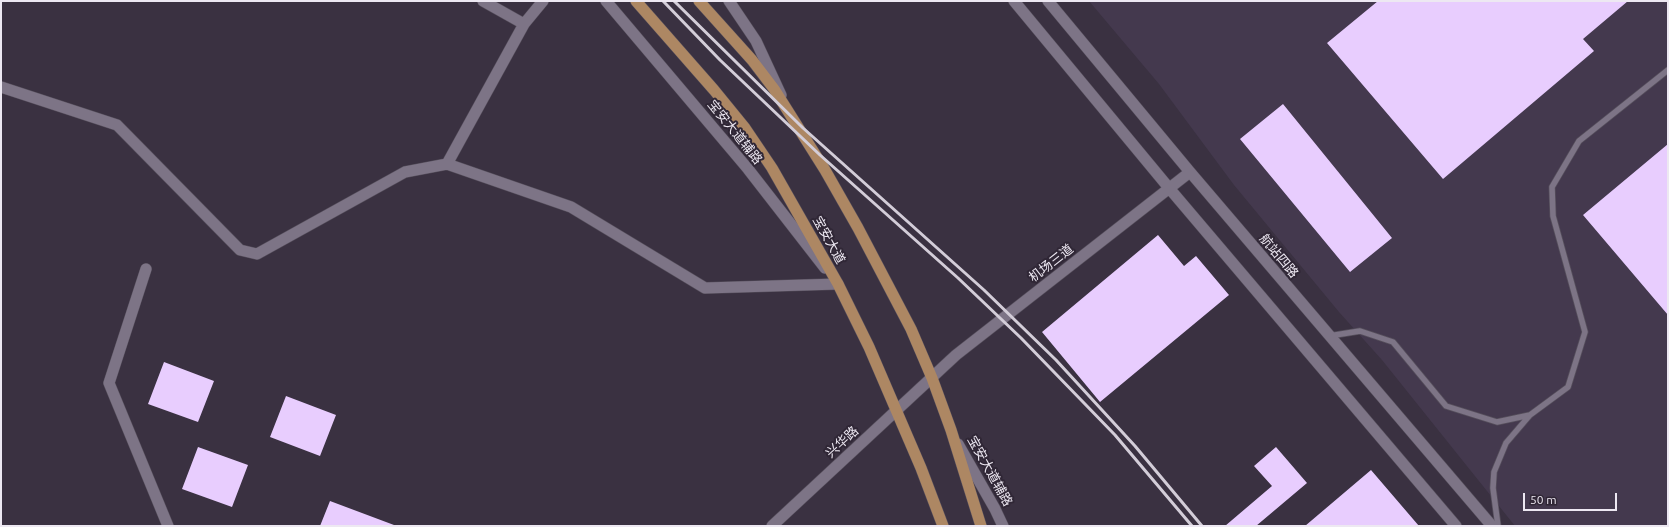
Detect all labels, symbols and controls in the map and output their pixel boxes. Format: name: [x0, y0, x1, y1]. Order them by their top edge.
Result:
street label: 宝安大道辅路: [704, 97, 766, 167]
street label: 宝安大道: [810, 213, 848, 267]
street label: 航站四路: [1256, 231, 1302, 281]
street label: 机场三道: [1026, 241, 1076, 285]
street label: 兴华路: [822, 423, 862, 461]
street label: 宝安大道辅路: [964, 433, 1016, 509]
scale bar: [1525, 485, 1619, 511]
text: 50 m: [1530, 493, 1557, 506]

